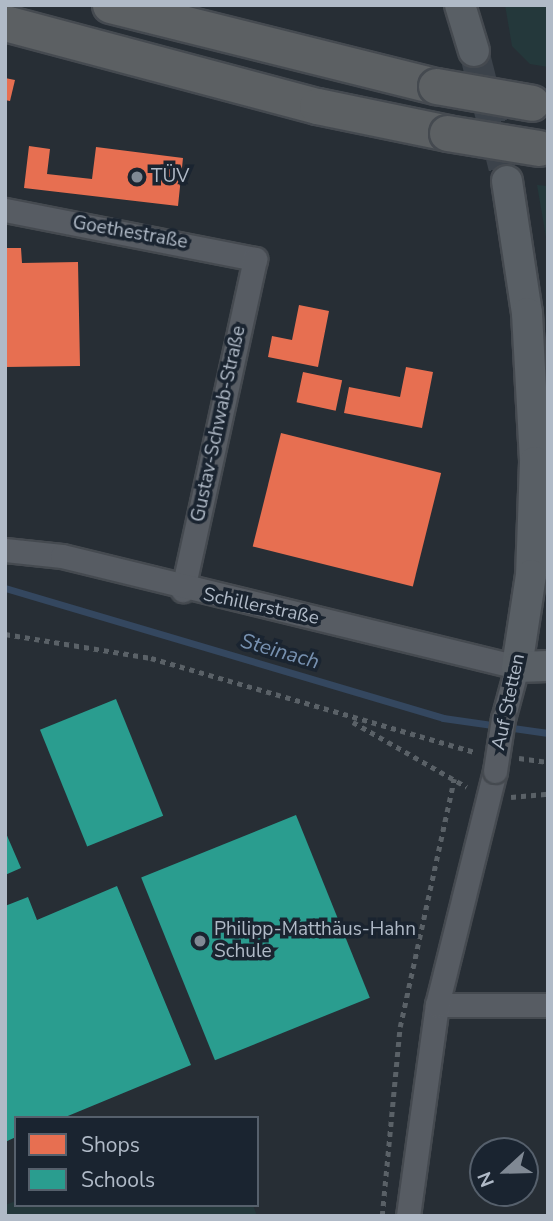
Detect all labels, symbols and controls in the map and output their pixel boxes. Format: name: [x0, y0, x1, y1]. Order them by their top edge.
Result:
place label: TÜV: [151, 166, 189, 188]
marker: TÜV: [129, 169, 145, 185]
street label: Goethestraße: [71, 212, 189, 254]
street label: Gustav-Schwab-Straße: [187, 324, 251, 524]
street label: Schillerstraße: [201, 584, 321, 630]
water label: Steinach: [238, 628, 322, 674]
street label: Auf Stetten: [488, 652, 530, 752]
place label: Philipp-Matthäus-Hahn Schule: [214, 919, 416, 963]
marker: Philipp-Matthäus-Hahn Schule: [192, 933, 208, 949]
legend: [14, 1116, 259, 1207]
text: Shops: [81, 1131, 140, 1159]
north arrow: [469, 1137, 539, 1207]
text: Schools: [81, 1166, 155, 1194]
text: N: [472, 1168, 501, 1191]

